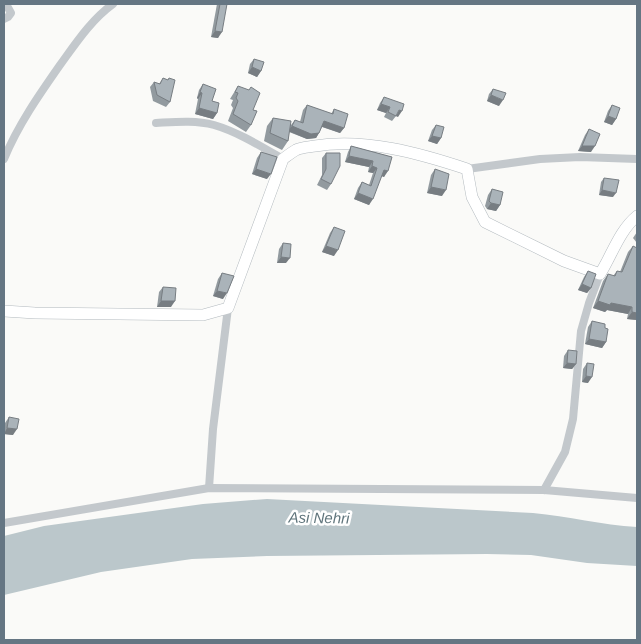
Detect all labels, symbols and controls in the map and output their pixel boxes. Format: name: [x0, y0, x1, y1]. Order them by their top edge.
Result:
water label: Asi Nehri: [287, 508, 350, 527]

